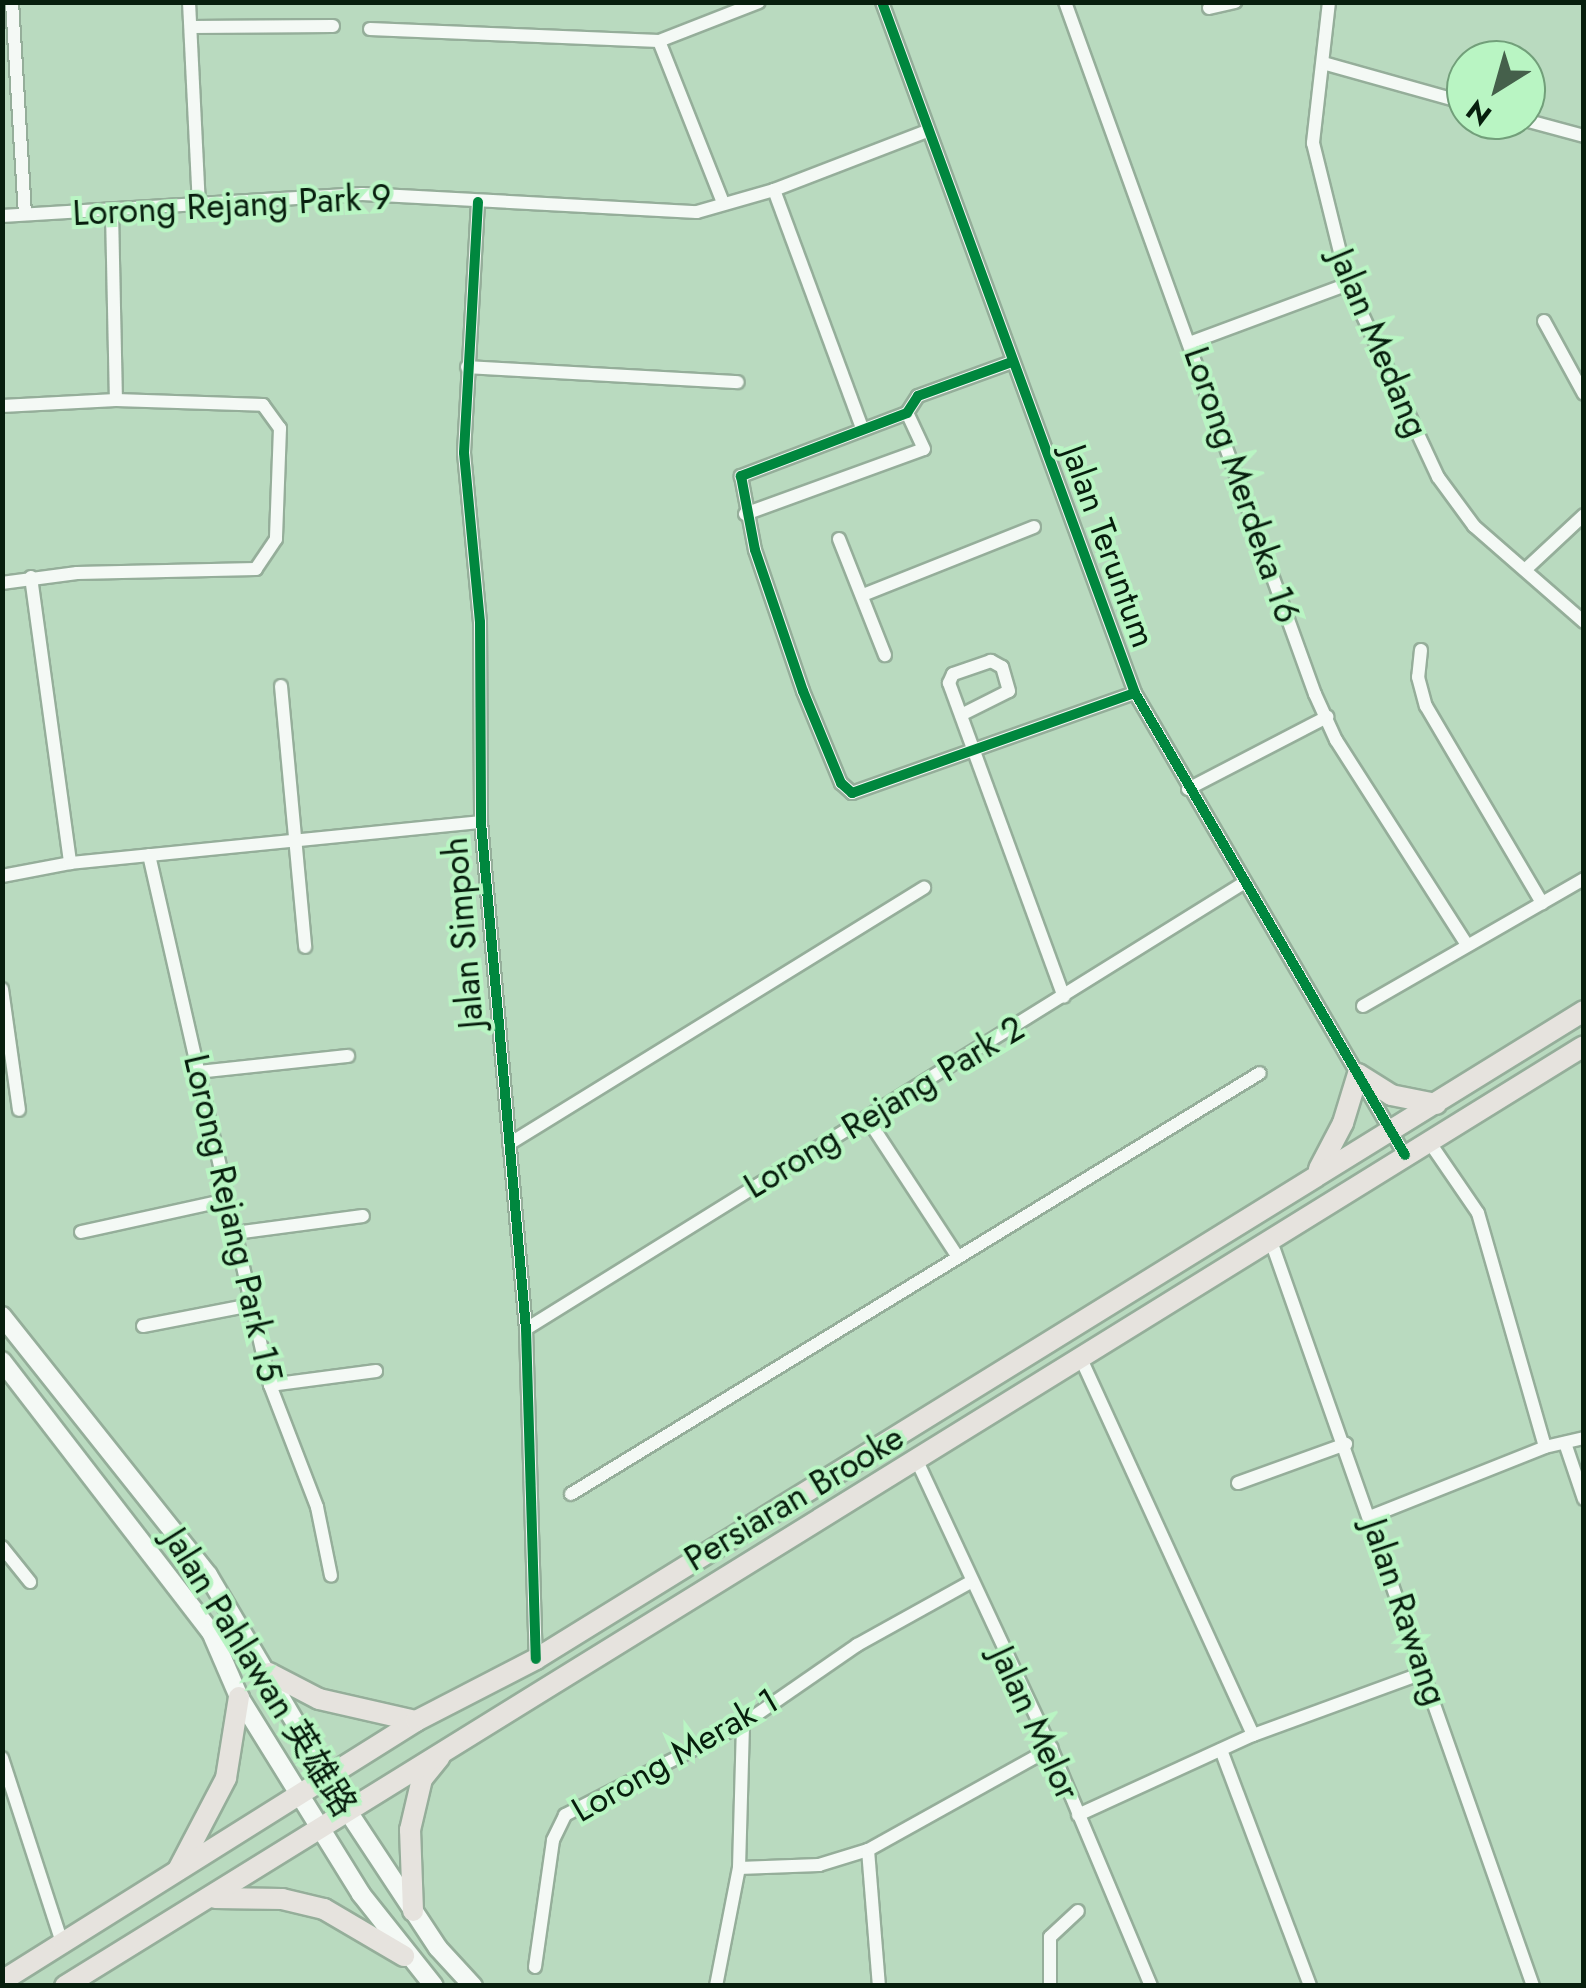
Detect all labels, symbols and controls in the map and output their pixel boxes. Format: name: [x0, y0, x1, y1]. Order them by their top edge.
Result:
north arrow: [1446, 40, 1546, 140]
text: N: [1458, 90, 1500, 136]
street label: Lorong Rejang Park 9: [71, 176, 393, 234]
street label: Jalan Medang: [1321, 243, 1437, 443]
street label: Lorong Merdeka 16: [1175, 341, 1309, 629]
street label: Jalan Teruntum: [1053, 439, 1165, 653]
street label: Jalan Simpoh: [434, 836, 492, 1030]
street label: Lorong Rejang Park 2: [736, 1007, 1032, 1207]
street label: Lorong Rejang Park 15: [175, 1050, 291, 1386]
street label: Persiaran Brooke: [677, 1416, 911, 1580]
street label: Jalan Rawang: [1354, 1513, 1456, 1711]
street label: Jalan Pahlawan 英雄路: [154, 1520, 366, 1824]
street label: Jalan Melor: [981, 1640, 1089, 1806]
street label: Lorong Merak 1: [564, 1679, 786, 1831]

